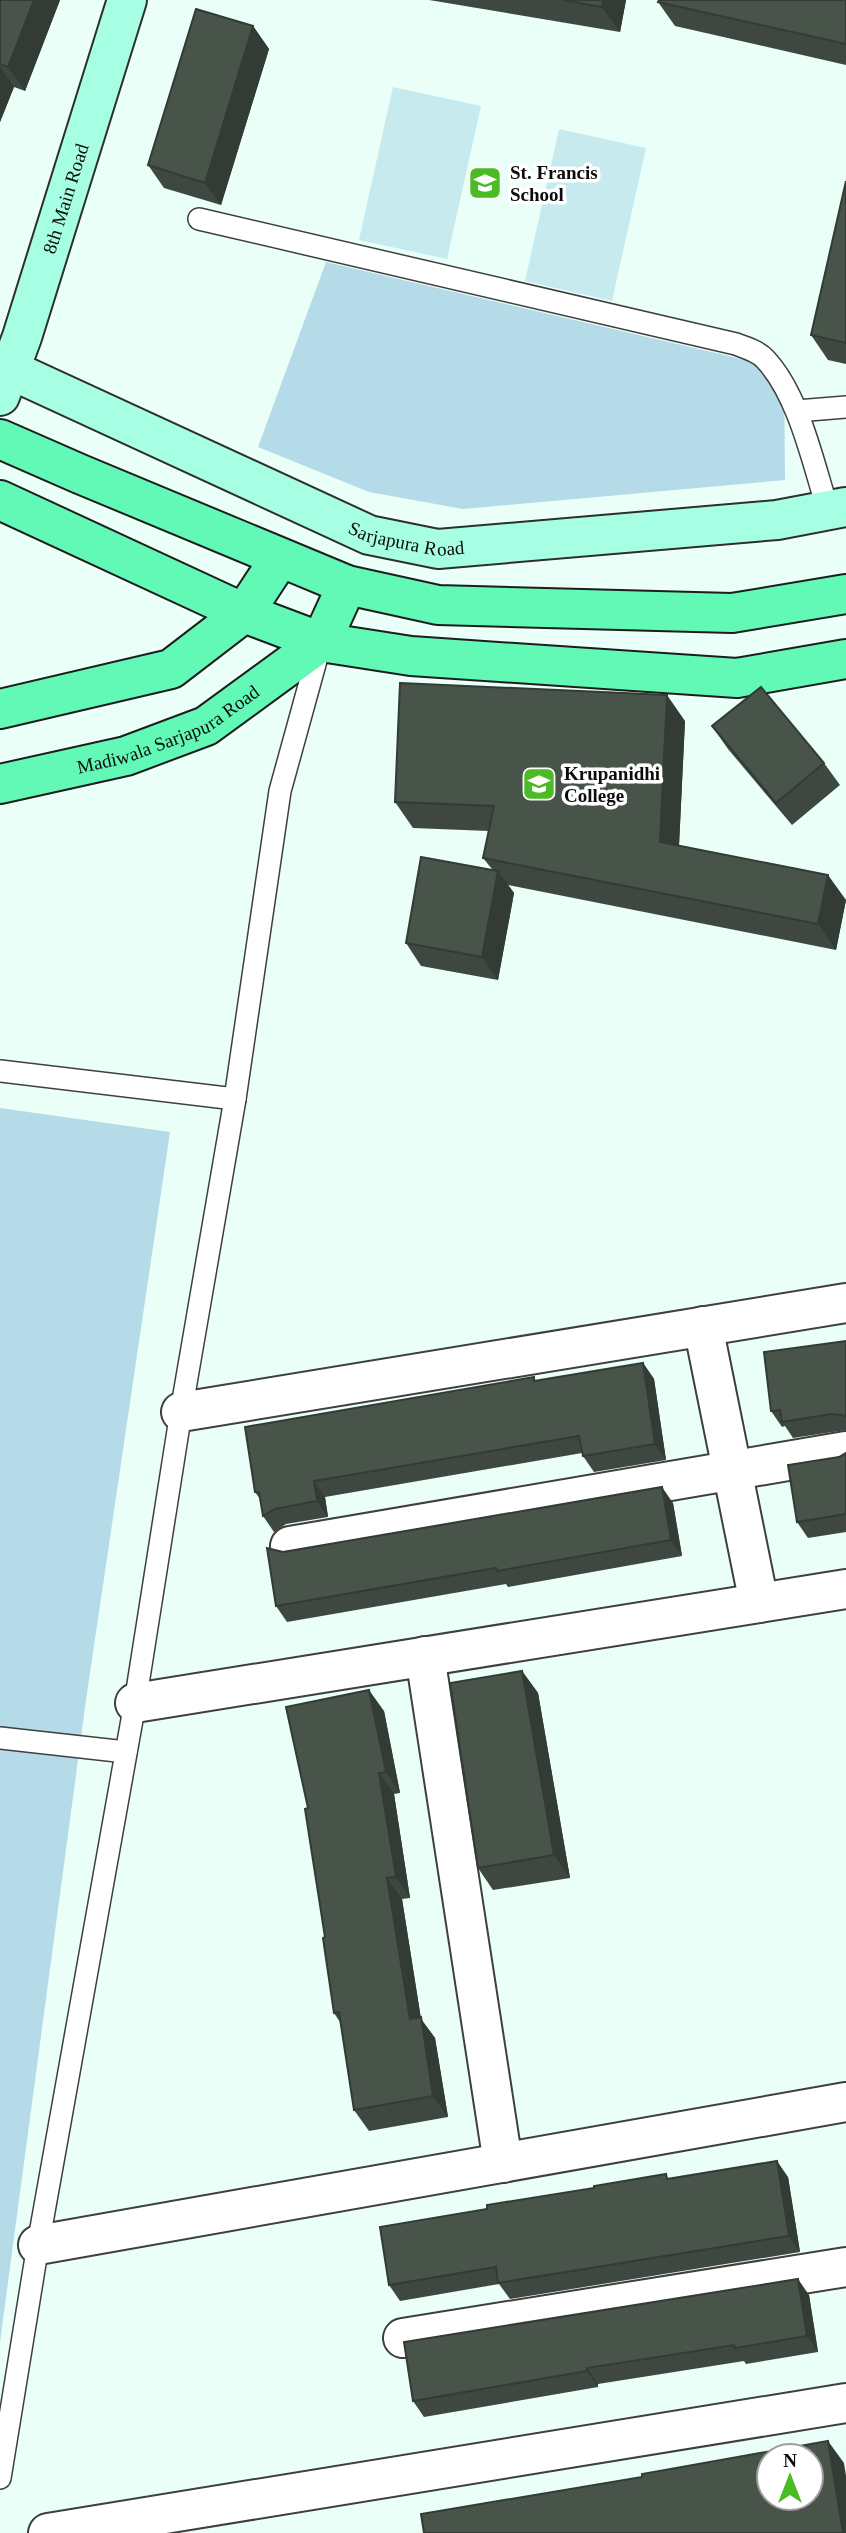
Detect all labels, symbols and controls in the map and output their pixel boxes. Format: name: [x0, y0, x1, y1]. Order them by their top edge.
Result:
street label: 8th Main Road: [39, 141, 93, 256]
place label: St. Francis School: [510, 162, 598, 205]
school or university icon: St. Francis School: [466, 164, 504, 202]
street label: Sarjapura Road: [345, 517, 466, 560]
street label: Madiwala Sarjapura Road: [75, 681, 264, 778]
place label: Krupanidhi College: [564, 763, 660, 806]
school or university icon: Krupanidhi College: [520, 765, 558, 803]
north arrow: [755, 2442, 825, 2512]
text: N: [783, 2450, 797, 2471]

